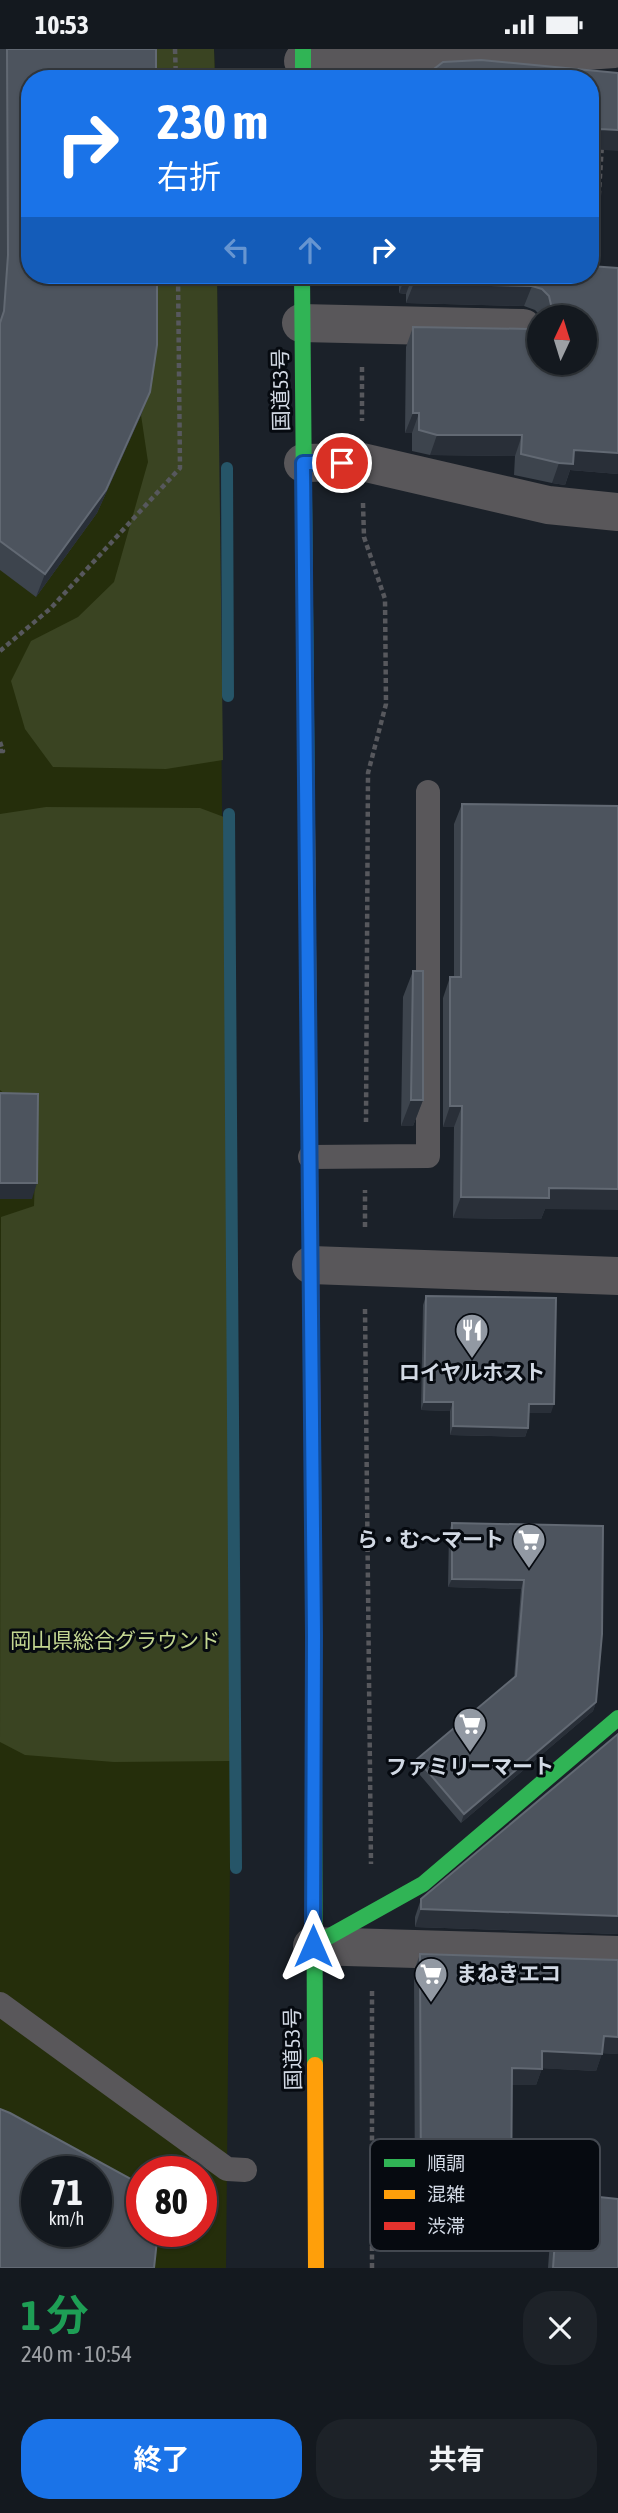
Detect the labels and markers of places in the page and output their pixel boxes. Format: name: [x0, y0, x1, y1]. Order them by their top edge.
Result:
pin: [312, 433, 372, 493]
restaurant icon: ロイヤルホスト: [453, 1311, 491, 1360]
place label: ロイヤルホスト: [399, 1360, 545, 1384]
supermarket icon: ら・む〜マート: [510, 1521, 548, 1570]
place label: ら・む〜マート: [357, 1527, 504, 1551]
supermarket icon: ファミリーマート: [451, 1705, 489, 1754]
place label: ファミリーマート: [386, 1754, 554, 1778]
supermarket icon: まねきエコ: [412, 1955, 450, 2004]
place label: まねきエコ: [456, 1961, 561, 1985]

